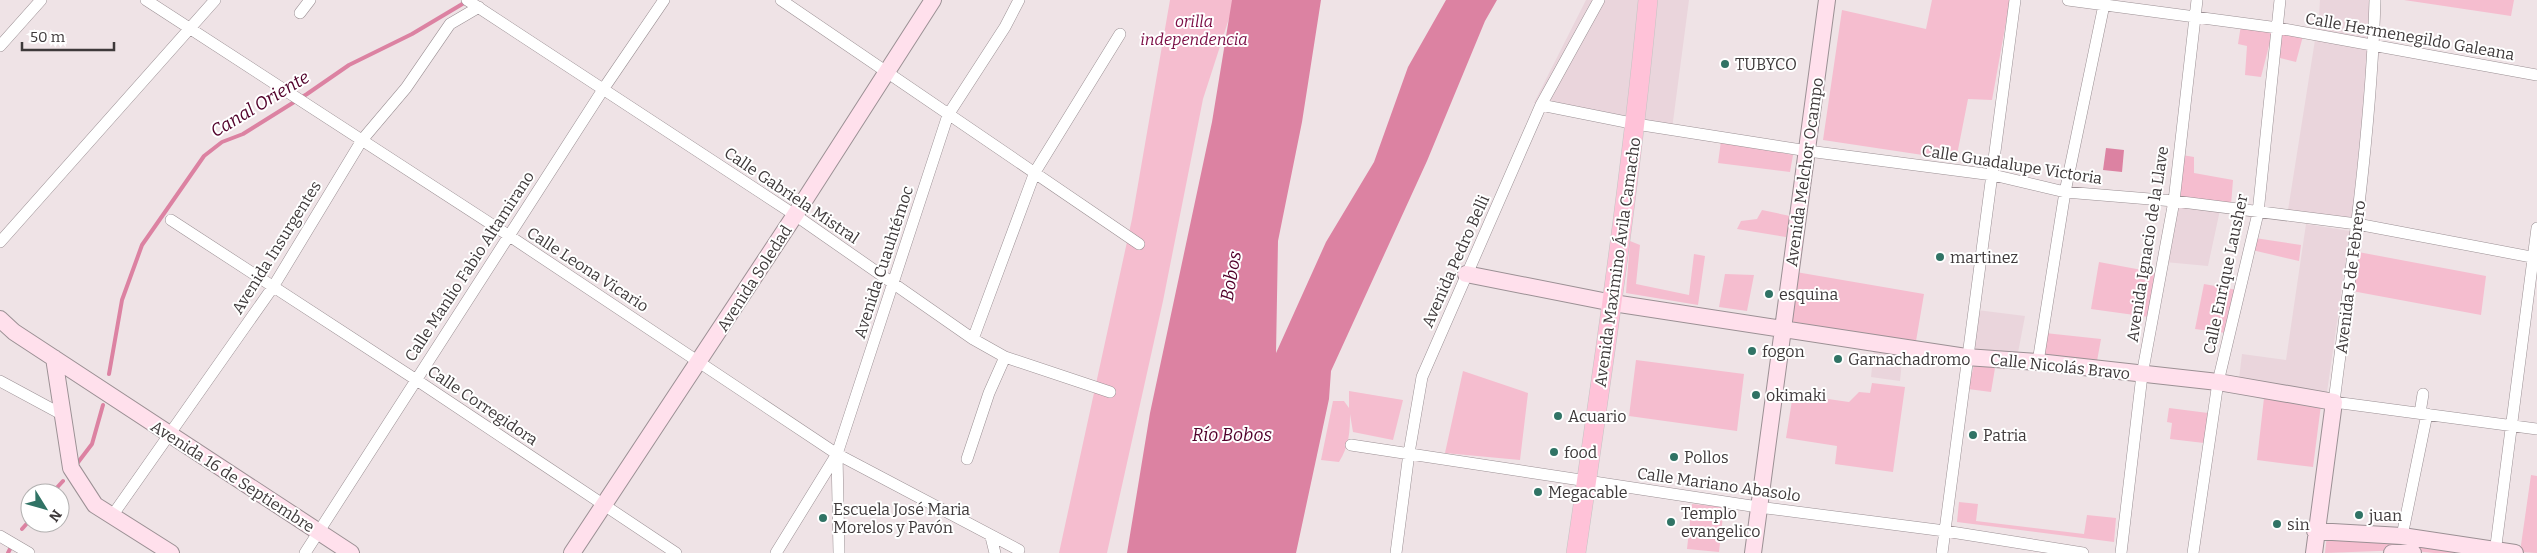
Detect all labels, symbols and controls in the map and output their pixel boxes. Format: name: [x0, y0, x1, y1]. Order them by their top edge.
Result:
street label: Calle Hermenegildo Galeana: [2304, 9, 2516, 64]
park label: orilla independencia: [1140, 12, 1248, 49]
scale bar: [22, 20, 115, 52]
text: 50 m: [30, 28, 66, 46]
place label: TUBYCO: [1735, 55, 1797, 74]
marker: TUBYCO: [1719, 58, 1731, 70]
water label: Canal Oriente: [207, 66, 313, 142]
street label: Avenida Melchor Ocampo: [1782, 76, 1827, 268]
street label: Avenida Maximino Ávila Camacho: [1590, 136, 1644, 388]
street label: Calle Guadalupe Victoria: [1920, 141, 2104, 188]
street label: Calle Gabriela Mistral: [721, 143, 863, 248]
street label: Avenida Ignacio de la Llave: [2123, 145, 2172, 343]
street label: Calle Manlio Fabio Altamirano: [401, 168, 538, 365]
street label: Avenida Insurgentes: [228, 177, 325, 317]
street label: Avenida Cuauhtémoc: [850, 184, 917, 341]
street label: Avenida Pedro Belli: [1418, 192, 1493, 330]
street label: Calle Enrique Lausher: [2199, 192, 2252, 356]
street label: Avenida 5 de Febrero: [2332, 199, 2369, 355]
street label: Avenida Soledad: [713, 221, 796, 335]
street label: Calle Leona Vicario: [523, 223, 652, 316]
place label: martinez: [1950, 248, 2019, 267]
water label: Bobos: [1216, 249, 1246, 303]
marker: martinez: [1934, 251, 1946, 263]
place label: esquina: [1779, 285, 1838, 304]
marker: esquina: [1763, 288, 1775, 300]
place label: fogon: [1762, 342, 1805, 361]
marker: fogon: [1746, 345, 1758, 357]
place label: Garnachadromo: [1848, 350, 1971, 369]
street label: Calle Nicolás Bravo: [1989, 350, 2131, 383]
marker: Garnachadromo: [1832, 353, 1844, 365]
street label: Calle Corregidora: [424, 362, 542, 449]
place label: okimaki: [1766, 386, 1827, 405]
marker: okimaki: [1750, 389, 1762, 401]
place label: Acuario: [1568, 407, 1626, 426]
marker: Acuario: [1552, 410, 1564, 422]
street label: Avenida 16 de Septiembre: [147, 416, 318, 536]
water label: Río Bobos: [1192, 424, 1272, 446]
place label: Patria: [1983, 426, 2027, 445]
marker: Patria: [1967, 429, 1979, 441]
place label: food: [1564, 443, 1598, 462]
marker: food: [1548, 446, 1560, 458]
place label: Pollos: [1684, 448, 1729, 467]
marker: Pollos: [1668, 451, 1680, 463]
street label: Calle Mariano Abasolo: [1636, 464, 1802, 505]
north arrow: [20, 483, 70, 533]
place label: Megacable: [1548, 483, 1628, 502]
marker: Megacable: [1532, 486, 1544, 498]
place label: Escuela José Maria Morelos y Pavón: [833, 500, 970, 537]
place label: Templo evangelico: [1681, 504, 1760, 541]
text: N: [45, 506, 65, 525]
place label: juan: [2368, 506, 2402, 525]
marker: juan: [2353, 509, 2365, 521]
marker: Escuela José Maria Morelos y Pavón: [817, 512, 829, 524]
place label: sin: [2287, 515, 2310, 534]
marker: Templo evangelico: [1665, 516, 1677, 528]
marker: sin: [2271, 518, 2283, 530]

